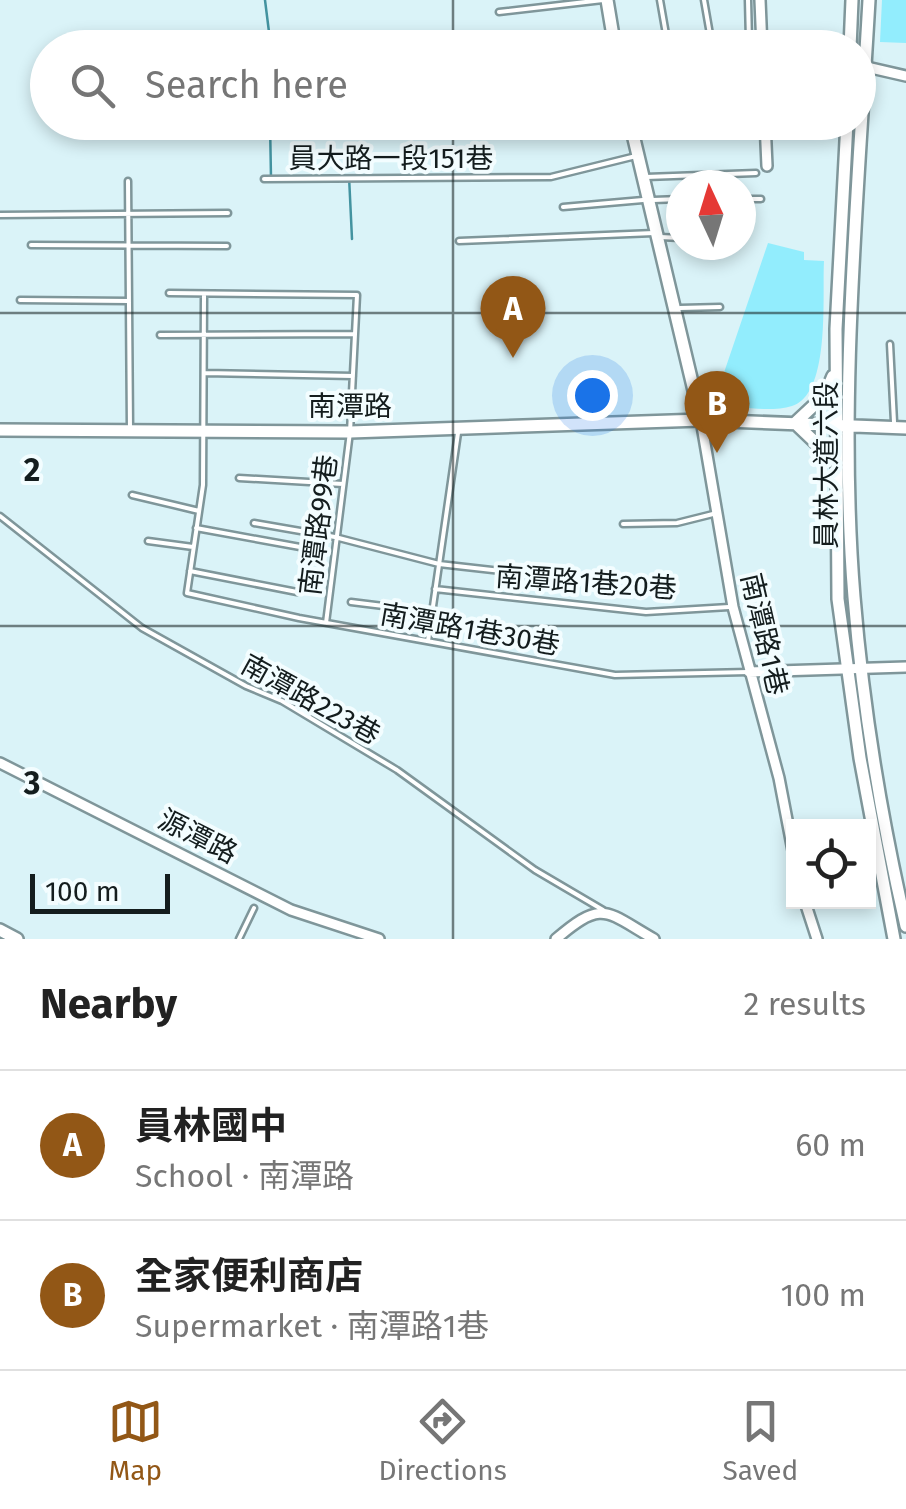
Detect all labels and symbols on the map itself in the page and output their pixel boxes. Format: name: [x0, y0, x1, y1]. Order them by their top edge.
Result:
street label: 員大路一段151巷: [289, 142, 493, 175]
north arrow: [666, 170, 756, 260]
pin: A: [480, 276, 546, 358]
your location: [567, 370, 618, 421]
pin: B: [684, 370, 750, 453]
street label: 員林大道六段: [810, 381, 843, 549]
street label: 南潭路: [308, 390, 392, 423]
text: 2: [24, 451, 40, 489]
street label: 南潭路99巷: [294, 453, 343, 597]
street label: 南潭路1巷20巷: [494, 560, 678, 605]
street label: 南潭路1巷: [734, 570, 795, 698]
street label: 南潭路1巷30巷: [378, 597, 562, 662]
street label: 南潭路223巷: [236, 648, 386, 751]
text: 3: [23, 764, 40, 802]
street label: 源潭路: [153, 803, 243, 870]
scale bar: [30, 869, 170, 914]

